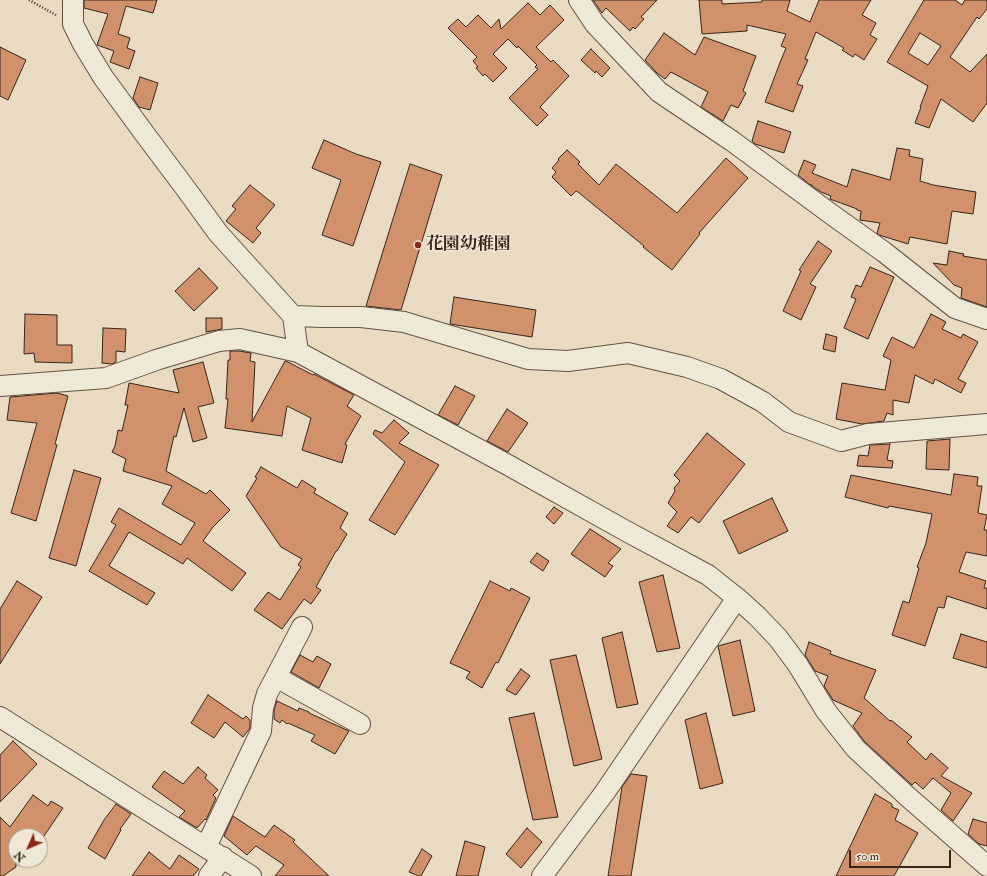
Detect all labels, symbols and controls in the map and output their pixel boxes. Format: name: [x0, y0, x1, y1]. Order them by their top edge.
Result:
place label: 花園幼稚園: [426, 235, 511, 255]
marker: 花園幼稚園: [413, 240, 423, 250]
north arrow: [8, 828, 48, 868]
scale bar: [851, 842, 953, 868]
text: N: [12, 848, 28, 864]
text: 50 m: [856, 849, 879, 864]

